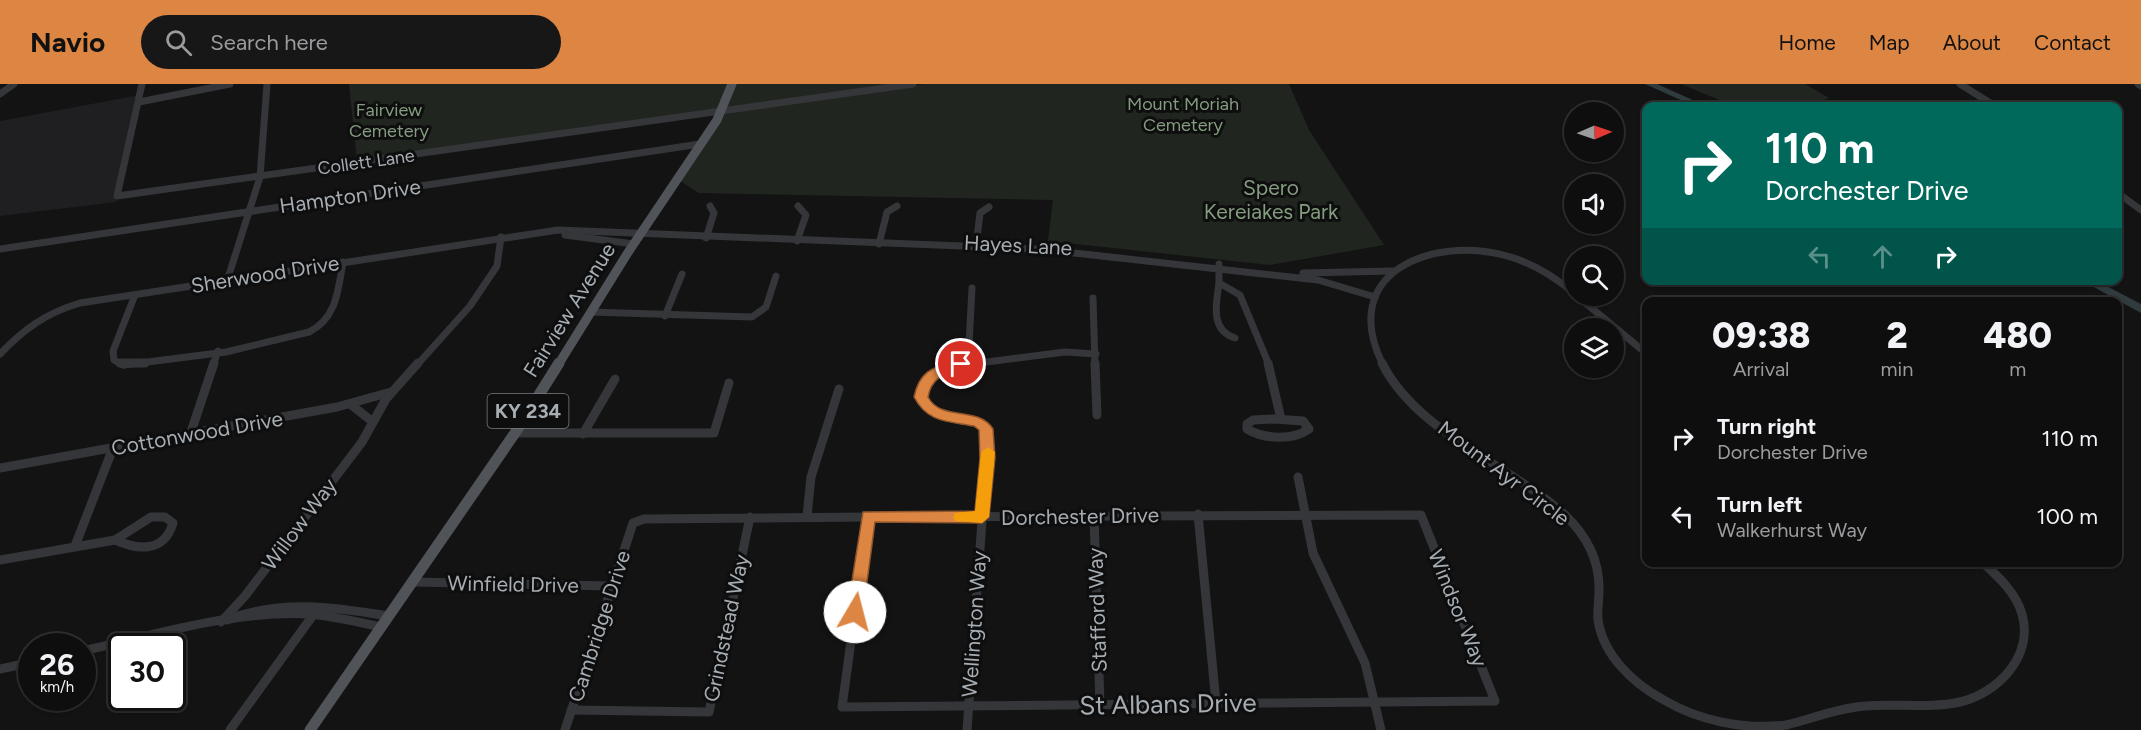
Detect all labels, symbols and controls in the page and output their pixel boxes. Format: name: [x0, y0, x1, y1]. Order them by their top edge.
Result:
search box: [141, 15, 561, 69]
text: Navio: [30, 25, 105, 59]
icon: search: [162, 26, 195, 59]
text: Search here: [210, 29, 328, 56]
text: Home: [1779, 30, 1836, 55]
text: Map: [1869, 30, 1910, 55]
text: About: [1943, 30, 2001, 55]
text: Contact: [2034, 30, 2111, 55]
park label: Mount Moriah Cemetery: [1127, 93, 1239, 136]
park label: Fairview Cemetery: [349, 99, 430, 142]
north arrow: [1564, 102, 1624, 162]
map controls: [1564, 102, 1624, 378]
text: 110 m: [1765, 123, 1874, 174]
icon: right: [1666, 126, 1744, 204]
street label: Collett Lane: [316, 144, 416, 180]
street label: Hampton Drive: [278, 174, 422, 218]
button: sound: [1564, 174, 1624, 234]
text: Dorchester Drive: [1765, 174, 1968, 207]
park label: Spero Kereiakes Park: [1204, 175, 1339, 224]
street label: Hayes Lane: [963, 230, 1073, 260]
street label: Fairview Avenue: [518, 238, 620, 382]
icon: left: [1803, 240, 1836, 273]
icon: ahead: [1866, 240, 1899, 273]
icon: right: [1929, 240, 1962, 273]
button: search: [1564, 246, 1624, 306]
street label: Sherwood Drive: [189, 250, 341, 298]
text: 09:38: [1712, 314, 1811, 357]
text: 2: [1886, 314, 1908, 357]
text: 480: [1983, 314, 2052, 357]
button: layers: [1564, 318, 1624, 378]
pin: [935, 338, 986, 389]
icon: arrive: [944, 347, 977, 380]
text: Arrival: [1733, 357, 1790, 381]
text: min: [1881, 357, 1913, 381]
text: m: [2009, 357, 2026, 381]
road number: KY 234: [488, 394, 568, 428]
street label: Cottonwood Drive: [109, 406, 285, 460]
text: Turn right: [1717, 413, 1816, 440]
street label: Mount Ayr Circle: [1433, 415, 1575, 531]
icon: right: [1666, 422, 1699, 455]
text: 110 m: [2042, 425, 2098, 452]
text: Dorchester Drive: [1717, 440, 1868, 464]
street label: Willow Way: [256, 473, 342, 575]
text: Turn left: [1717, 491, 1803, 518]
icon: left: [1666, 500, 1699, 533]
street label: Dorchester Drive: [1001, 502, 1159, 530]
text: 100 m: [2037, 503, 2098, 530]
text: Walkerhurst Way: [1717, 518, 1867, 542]
street label: Windsor Way: [1423, 546, 1493, 670]
street label: Cambridge Drive: [563, 547, 635, 705]
street label: Stafford Way: [1082, 547, 1112, 673]
street label: Wellington Way: [956, 550, 992, 698]
street label: Grindstead Way: [698, 552, 754, 704]
street label: Winfield Drive: [447, 570, 579, 598]
position arrow: [823, 580, 887, 644]
speed limit sign: 30: [108, 633, 186, 711]
text: 26: [40, 646, 74, 683]
text: km/h: [40, 678, 74, 696]
street label: St Albans Drive: [1079, 686, 1257, 722]

